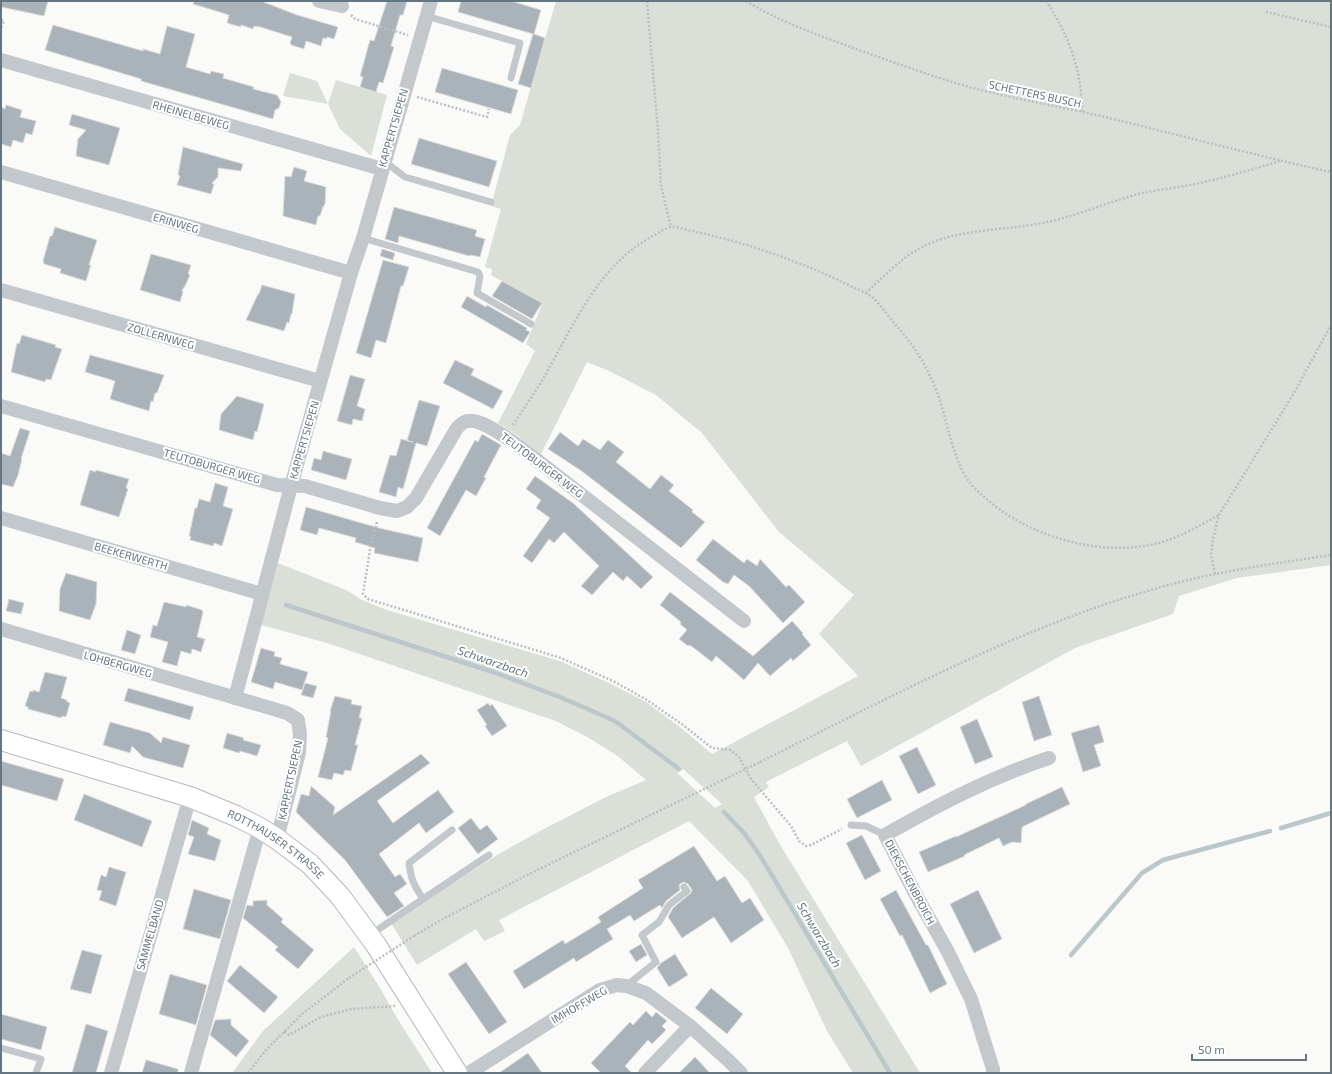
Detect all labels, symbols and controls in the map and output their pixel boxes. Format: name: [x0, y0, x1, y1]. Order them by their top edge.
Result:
street label: SCHETTERS BUSCH: [988, 77, 1083, 110]
street label: KAPPERTSIEPEN: [375, 87, 410, 169]
street label: RHEINELBEWEG: [151, 97, 231, 132]
street label: ERINWEG: [152, 210, 201, 235]
street label: ZOLLERNWEG: [126, 320, 196, 351]
street label: KAPPERTSIEPEN: [286, 399, 321, 481]
street label: TEUTOBURGER WEG: [498, 429, 586, 500]
street label: TEUTOBURGER WEG: [162, 445, 262, 486]
street label: BEEKERWERTH: [93, 539, 169, 572]
water label: Schwarzbach: [456, 642, 531, 680]
street label: LOHBERGWEG: [83, 648, 154, 679]
street label: KAPPERTSIEPEN: [275, 739, 304, 821]
street label: ROTTHAUSER STRASSE: [226, 806, 327, 881]
street label: DIEKSCHENBROICH: [883, 837, 938, 926]
street label: SAMMELBAND: [133, 898, 166, 972]
water label: Schwarzbach: [795, 899, 845, 970]
street label: IMHOFFWEG: [548, 983, 609, 1026]
scale bar: [1192, 1036, 1306, 1062]
text: 50 m: [1198, 1042, 1225, 1056]

